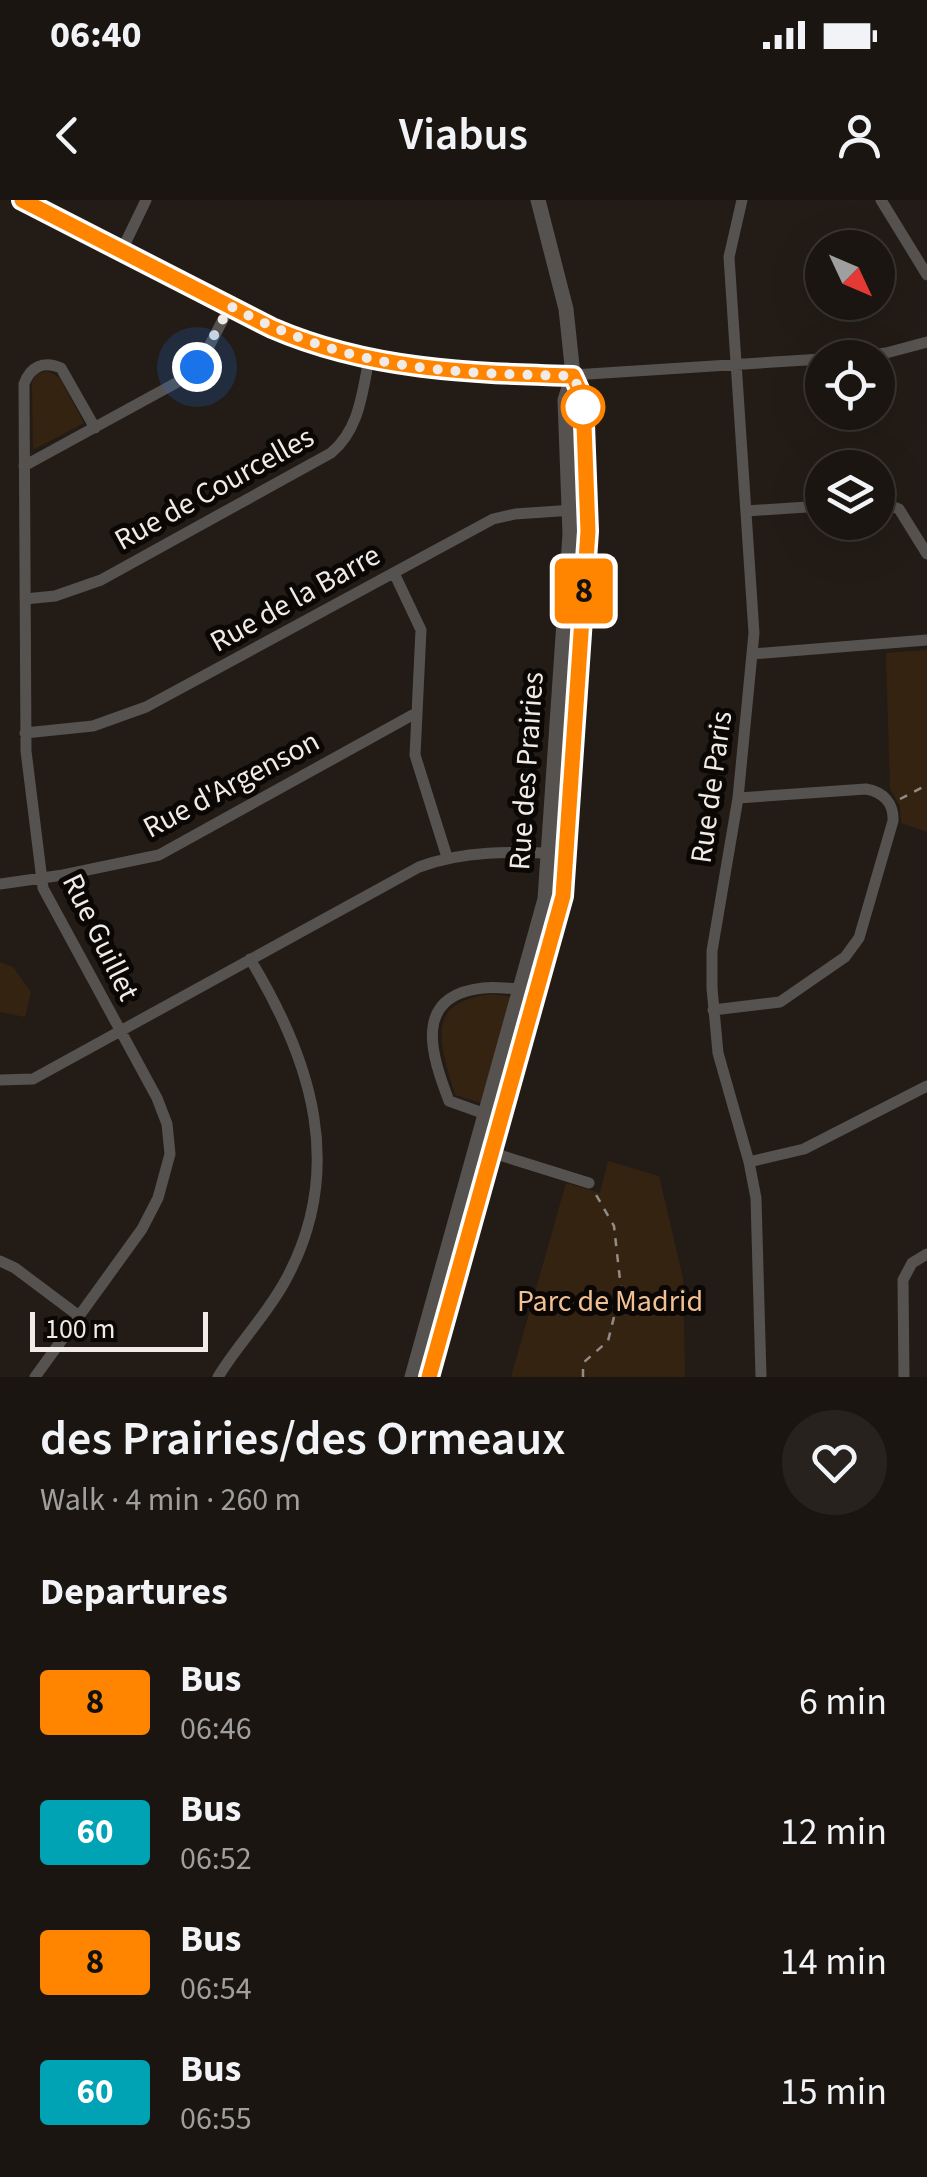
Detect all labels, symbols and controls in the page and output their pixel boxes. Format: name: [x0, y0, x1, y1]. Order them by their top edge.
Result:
text: 06:40: [50, 8, 142, 62]
text: Viabus: [399, 103, 528, 167]
icon: back: [40, 108, 95, 163]
icon: person: [832, 108, 887, 163]
north arrow: [805, 230, 895, 320]
map controls: [805, 230, 895, 540]
button: locate: [805, 340, 895, 430]
your location: [172, 342, 222, 392]
unlabelled marker: [562, 386, 604, 428]
street label: Rue de Courcelles: [107, 416, 322, 561]
button: layers: [805, 450, 895, 540]
street label: Rue de la Barre: [202, 534, 388, 663]
line badge: 8: [552, 558, 616, 624]
text: 8: [575, 566, 593, 616]
street label: Rue des Prairies: [498, 670, 555, 872]
street label: Rue de Paris: [680, 708, 743, 866]
street label: Rue d'Argenson: [135, 720, 327, 849]
street label: Rue Guillet: [51, 866, 150, 1008]
park label: Parc de Madrid: [517, 1280, 703, 1323]
scale bar: [30, 1307, 208, 1352]
text: 100 m: [45, 1309, 116, 1349]
text: des Prairies/des Ormeaux: [40, 1405, 565, 1473]
button: heart: [782, 1410, 887, 1515]
text: Walk · 4 min · 260 m: [40, 1477, 301, 1523]
text: Departures: [40, 1565, 228, 1619]
text: Bus: [180, 1652, 241, 1706]
text: 6 min: [799, 1675, 887, 1729]
text: 8: [86, 1677, 104, 1727]
text: 06:46: [180, 1706, 252, 1752]
text: Bus: [180, 1782, 241, 1836]
text: 12 min: [780, 1805, 887, 1859]
text: 60: [77, 1807, 113, 1857]
text: 06:52: [180, 1836, 252, 1882]
text: Bus: [180, 1912, 241, 1966]
text: 14 min: [780, 1935, 887, 1989]
text: 8: [86, 1937, 104, 1987]
text: 06:54: [180, 1966, 252, 2012]
text: Bus: [180, 2042, 241, 2096]
text: 15 min: [780, 2065, 887, 2119]
text: 60: [77, 2067, 113, 2117]
text: 06:55: [180, 2096, 252, 2142]

